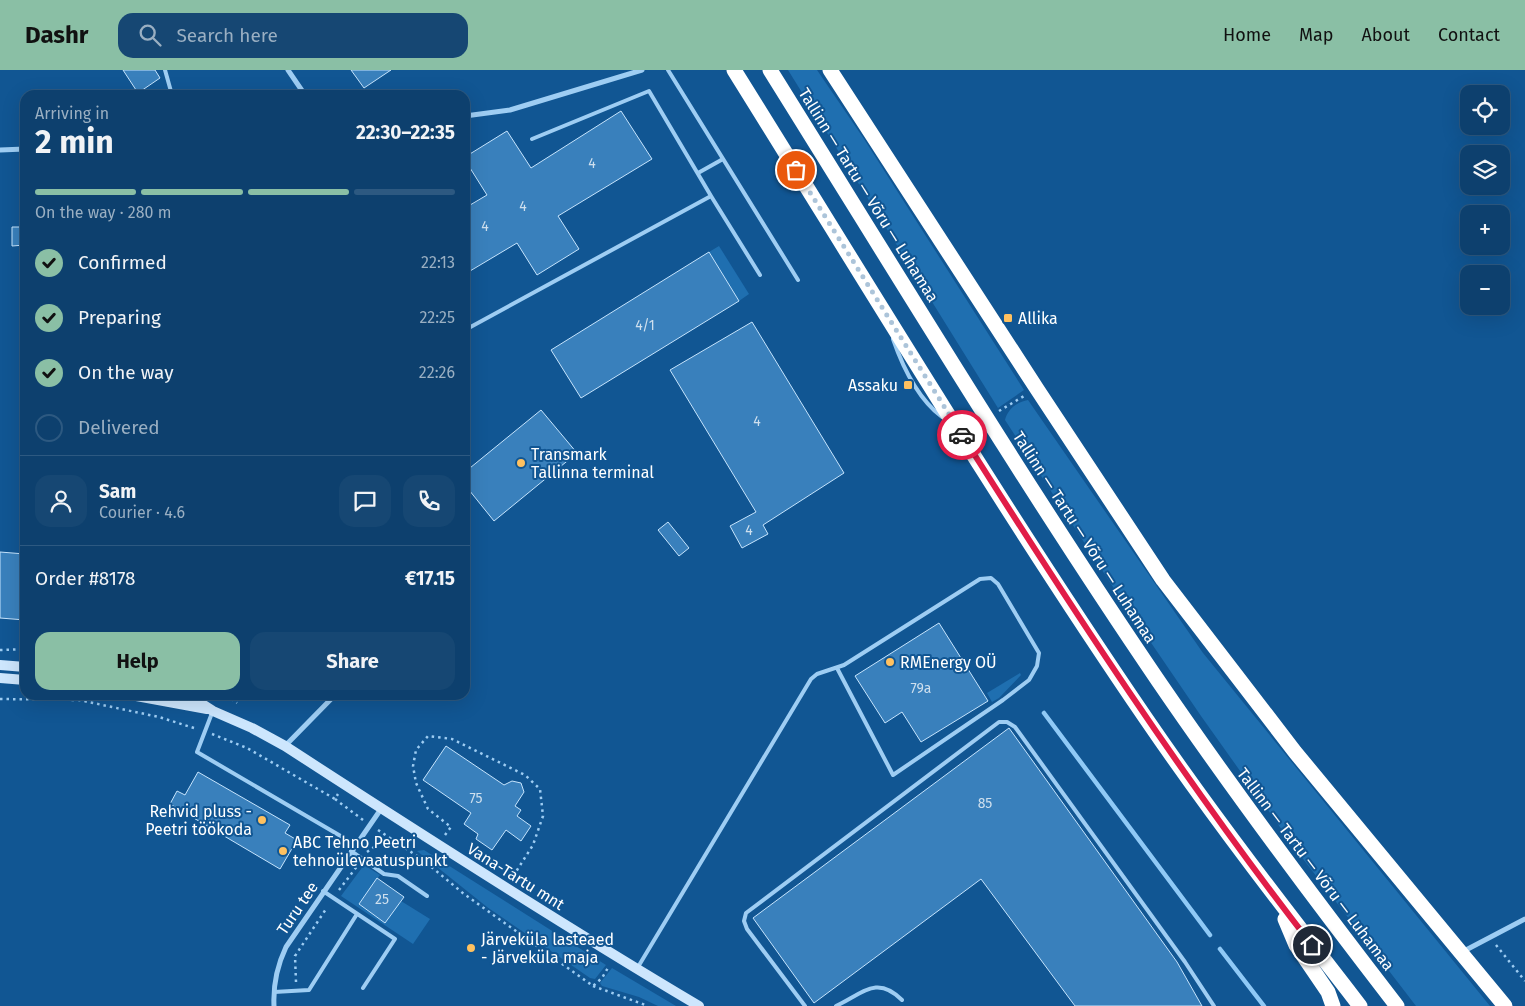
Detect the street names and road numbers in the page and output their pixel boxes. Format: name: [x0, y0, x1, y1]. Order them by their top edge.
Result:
street label: Tallinn — Tartu — Võru — Luhamaa: [795, 85, 943, 306]
street label: Tallinn — Tartu — Võru — Luhamaa: [1009, 428, 1160, 647]
street label: Tallinn — Tartu — Võru — Luhamaa: [1233, 764, 1398, 974]
street label: Vana-Tartu mnt: [464, 839, 568, 914]
street label: Turu tee: [273, 878, 322, 938]

